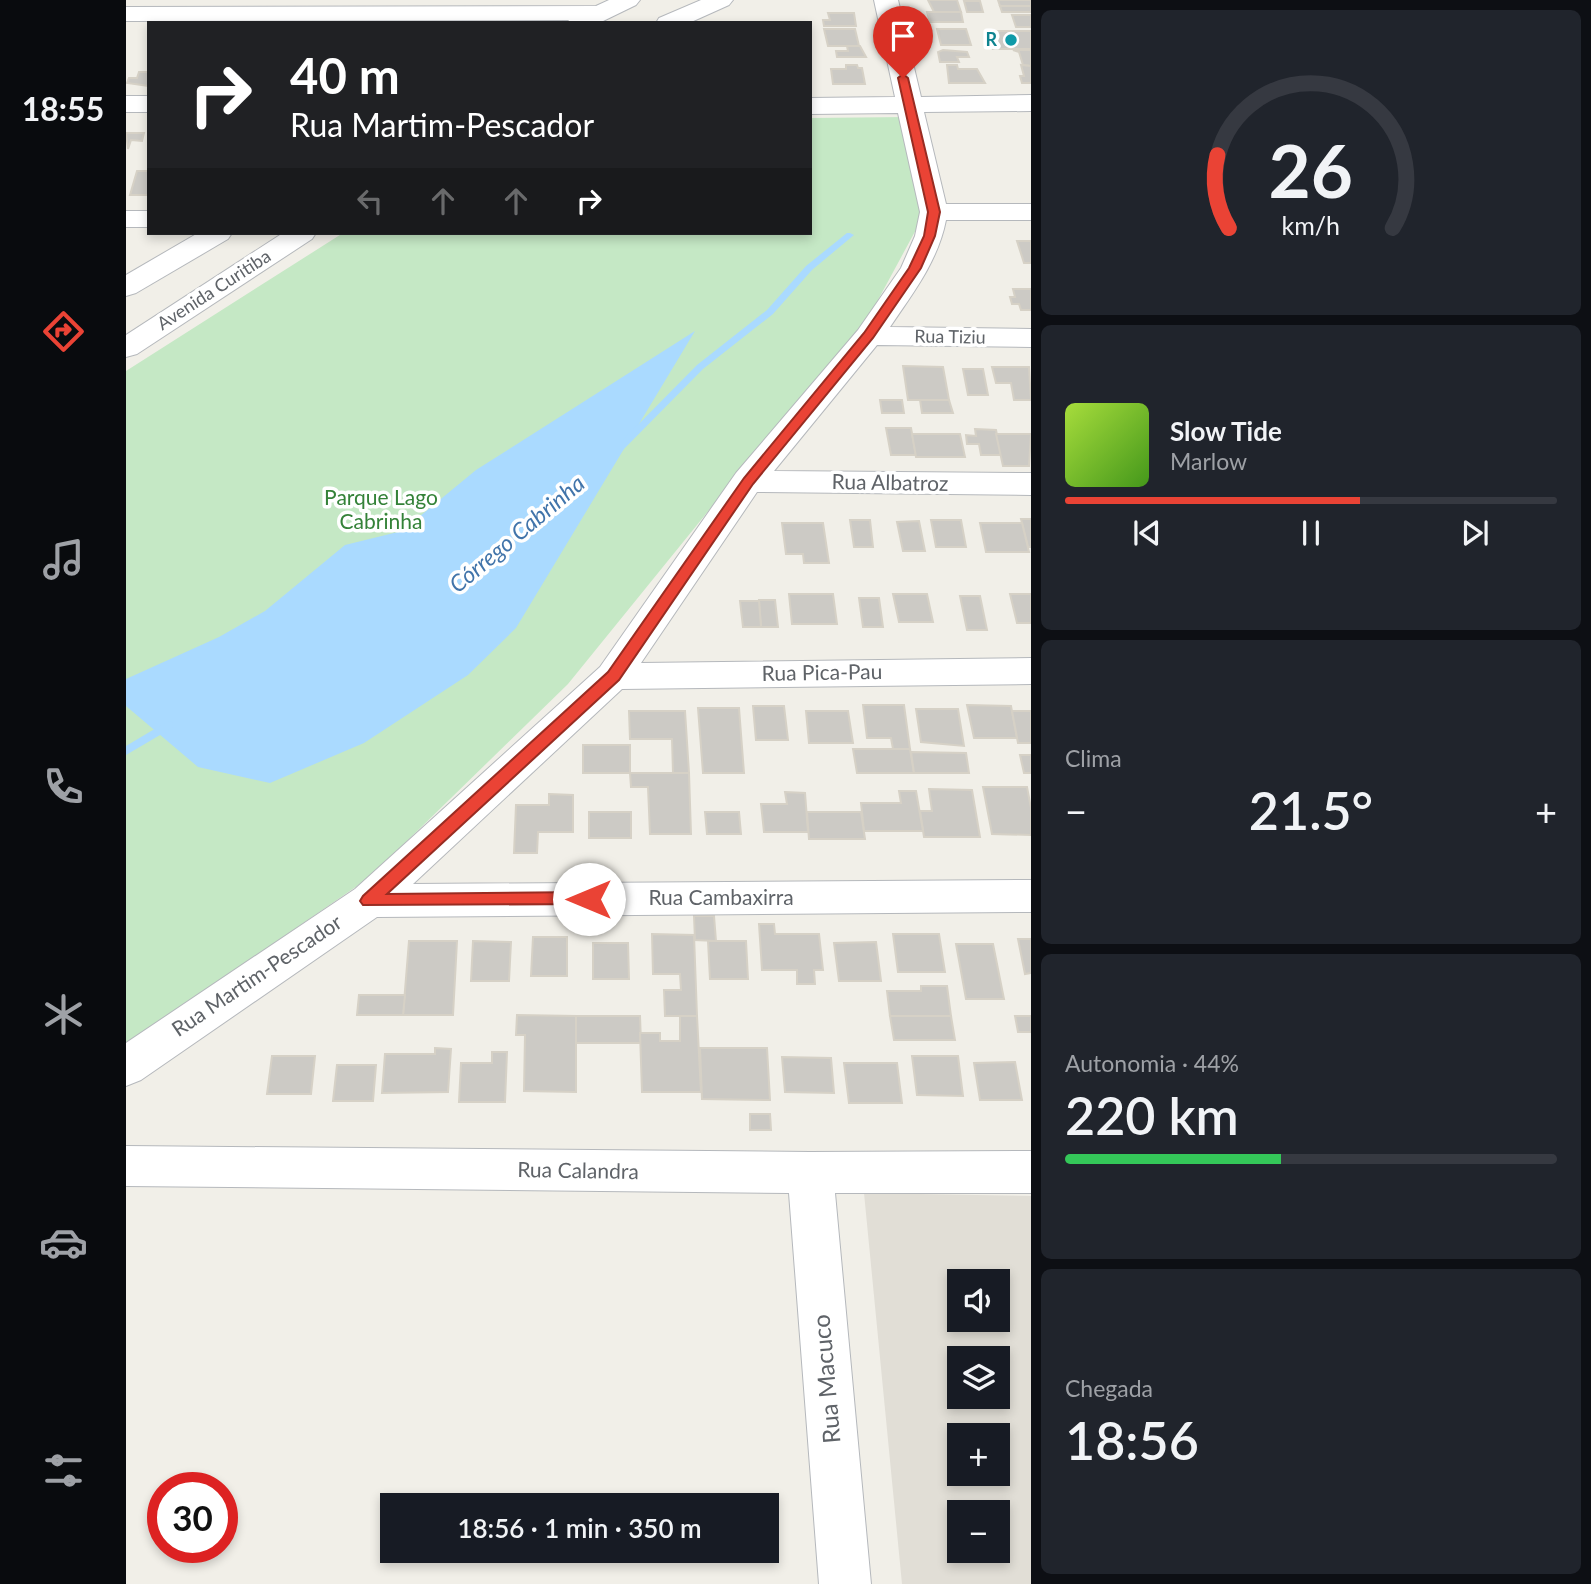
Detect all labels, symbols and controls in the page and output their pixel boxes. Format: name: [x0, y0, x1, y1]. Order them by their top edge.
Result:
pin: [873, 6, 933, 78]
icon: arrive: [884, 17, 922, 55]
place label: R: [985, 28, 997, 50]
marker: R: [1003, 32, 1019, 48]
text: 40 m: [290, 46, 400, 104]
icon: right: [175, 49, 266, 140]
text: 18:55: [22, 89, 104, 128]
text: Rua Martim-Pescador: [290, 105, 594, 144]
text: 26: [1269, 127, 1353, 215]
icon: left: [351, 182, 389, 220]
icon: ahead: [424, 182, 462, 220]
icon: ahead: [497, 182, 535, 220]
icon: right: [570, 182, 608, 220]
text: km/h: [1282, 210, 1340, 240]
street label: Avenida Curitiba: [153, 244, 274, 334]
icon: directions: [39, 307, 88, 356]
street label: Rua Tiziu: [914, 324, 986, 348]
text: Slow Tide: [1170, 415, 1282, 447]
text: Marlow: [1170, 447, 1247, 475]
street label: Rua Albatroz: [831, 468, 949, 495]
water label: Córrego Cabrinha: [443, 469, 590, 598]
park label: Parque Lago Cabrinha: [324, 484, 438, 533]
icon: previous: [1128, 514, 1166, 552]
icon: pause: [1292, 514, 1330, 552]
icon: next: [1456, 514, 1494, 552]
icon: music: [39, 535, 88, 584]
street label: Rua Pica-Pau: [761, 658, 882, 685]
text: Clima: [1065, 744, 1122, 772]
icon: phone: [39, 762, 88, 811]
text: 21.5°: [1249, 779, 1373, 841]
text: −: [1065, 788, 1087, 834]
text: +: [1535, 788, 1557, 834]
position arrow: [552, 862, 626, 936]
street label: Rua Cambaxirra: [648, 884, 794, 909]
street label: Rua Martim-Pescador: [166, 908, 346, 1041]
icon: climate: [39, 990, 88, 1039]
text: Autonomia · 44%: [1065, 1049, 1239, 1077]
text: 220 km: [1065, 1084, 1239, 1146]
street label: Rua Calandra: [517, 1156, 639, 1183]
icon: car: [39, 1218, 88, 1267]
map controls: [947, 1269, 1010, 1563]
button: sound: [947, 1269, 1010, 1332]
street label: Rua Macuco: [805, 1313, 846, 1445]
button: layers: [947, 1346, 1010, 1409]
text: Chegada: [1065, 1374, 1153, 1402]
text: 18:56: [1065, 1409, 1199, 1471]
button: +: [947, 1423, 1010, 1486]
icon: filters: [39, 1446, 88, 1495]
speed limit sign: 30: [147, 1472, 238, 1563]
button: −: [947, 1500, 1010, 1563]
text: 18:56 · 1 min · 350 m: [457, 1512, 702, 1544]

